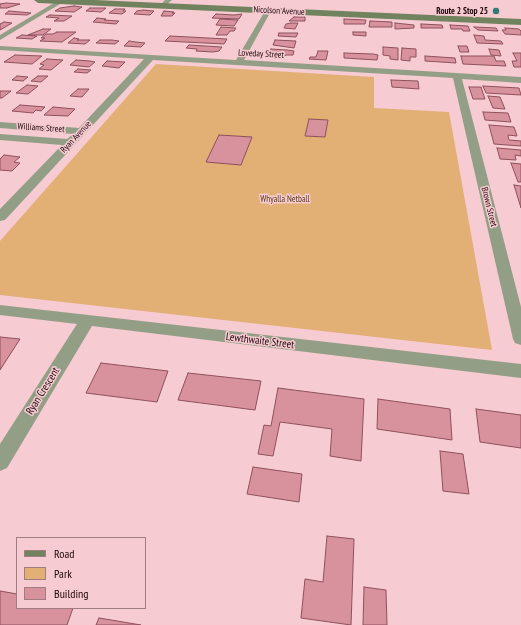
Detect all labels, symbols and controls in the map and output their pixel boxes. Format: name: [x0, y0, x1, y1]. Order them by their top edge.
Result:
street label: Nicolson Avenue: [253, 4, 305, 18]
place label: Route 2 Stop 25: [436, 6, 488, 16]
marker: Route 2 Stop 25: [491, 6, 501, 16]
street label: Loveday Street: [238, 47, 284, 61]
street label: Ryan Avenue: [59, 119, 93, 155]
street label: Williams Street: [17, 121, 65, 135]
street label: Brown Street: [479, 186, 499, 228]
park label: Whyalla Netball: [260, 194, 310, 204]
street label: Lewthwaite Street: [225, 330, 295, 352]
street label: Ryan Crescent: [23, 365, 63, 417]
legend: [16, 537, 146, 609]
text: Road: [54, 546, 74, 561]
text: Park: [54, 566, 72, 581]
text: Building: [54, 586, 89, 601]

